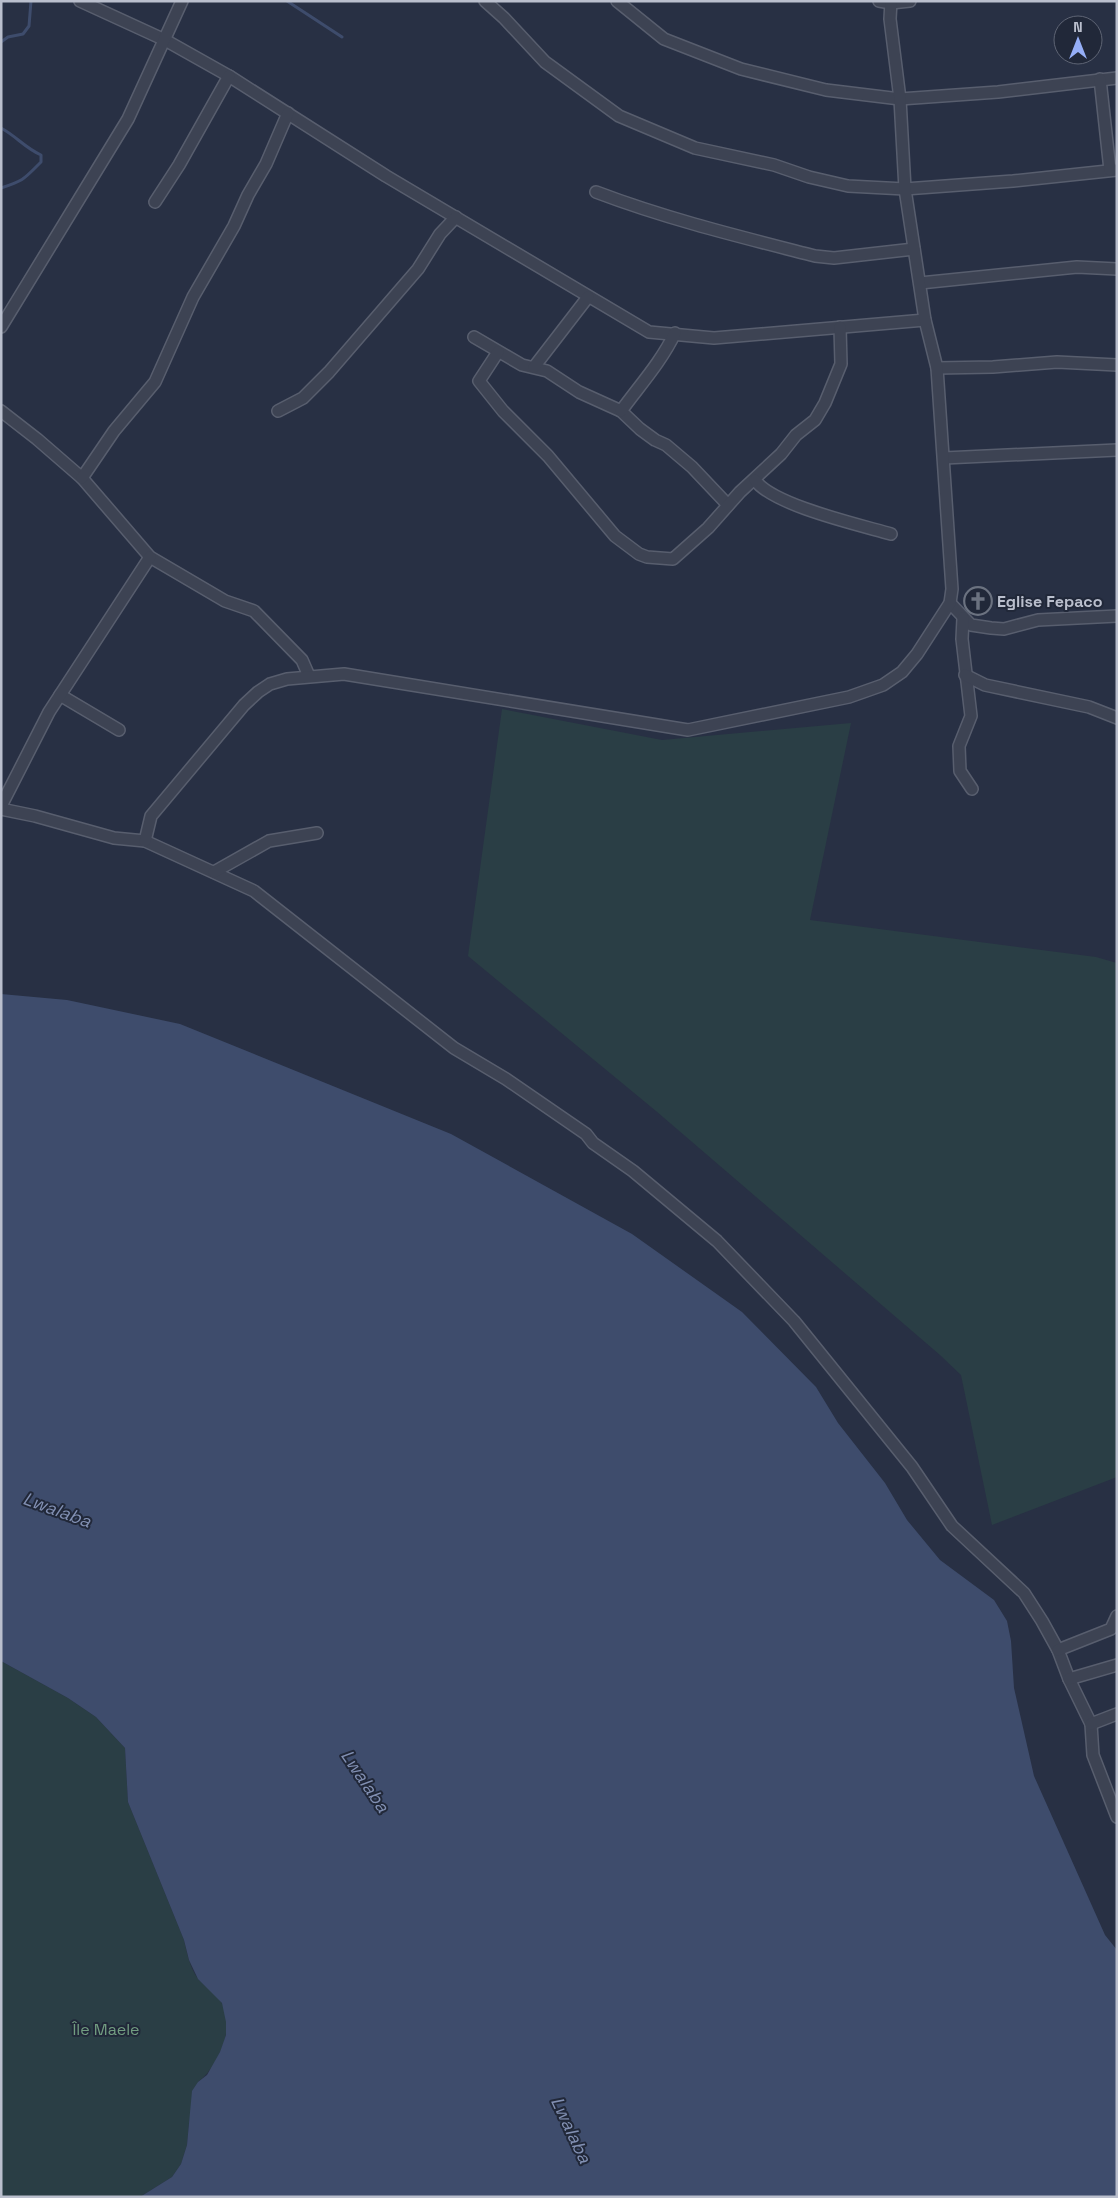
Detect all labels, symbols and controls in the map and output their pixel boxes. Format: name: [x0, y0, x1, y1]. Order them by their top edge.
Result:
north arrow: [1053, 15, 1103, 65]
text: N: [1073, 18, 1083, 36]
church icon: Eglise Fepaco: [963, 586, 993, 616]
place label: Eglise Fepaco: [997, 591, 1103, 612]
water label: Lwalaba: [20, 1487, 95, 1533]
water label: Lwalaba: [336, 1745, 395, 1817]
park label: Île Maele: [71, 2019, 140, 2040]
water label: Lwalaba: [546, 2093, 597, 2167]

